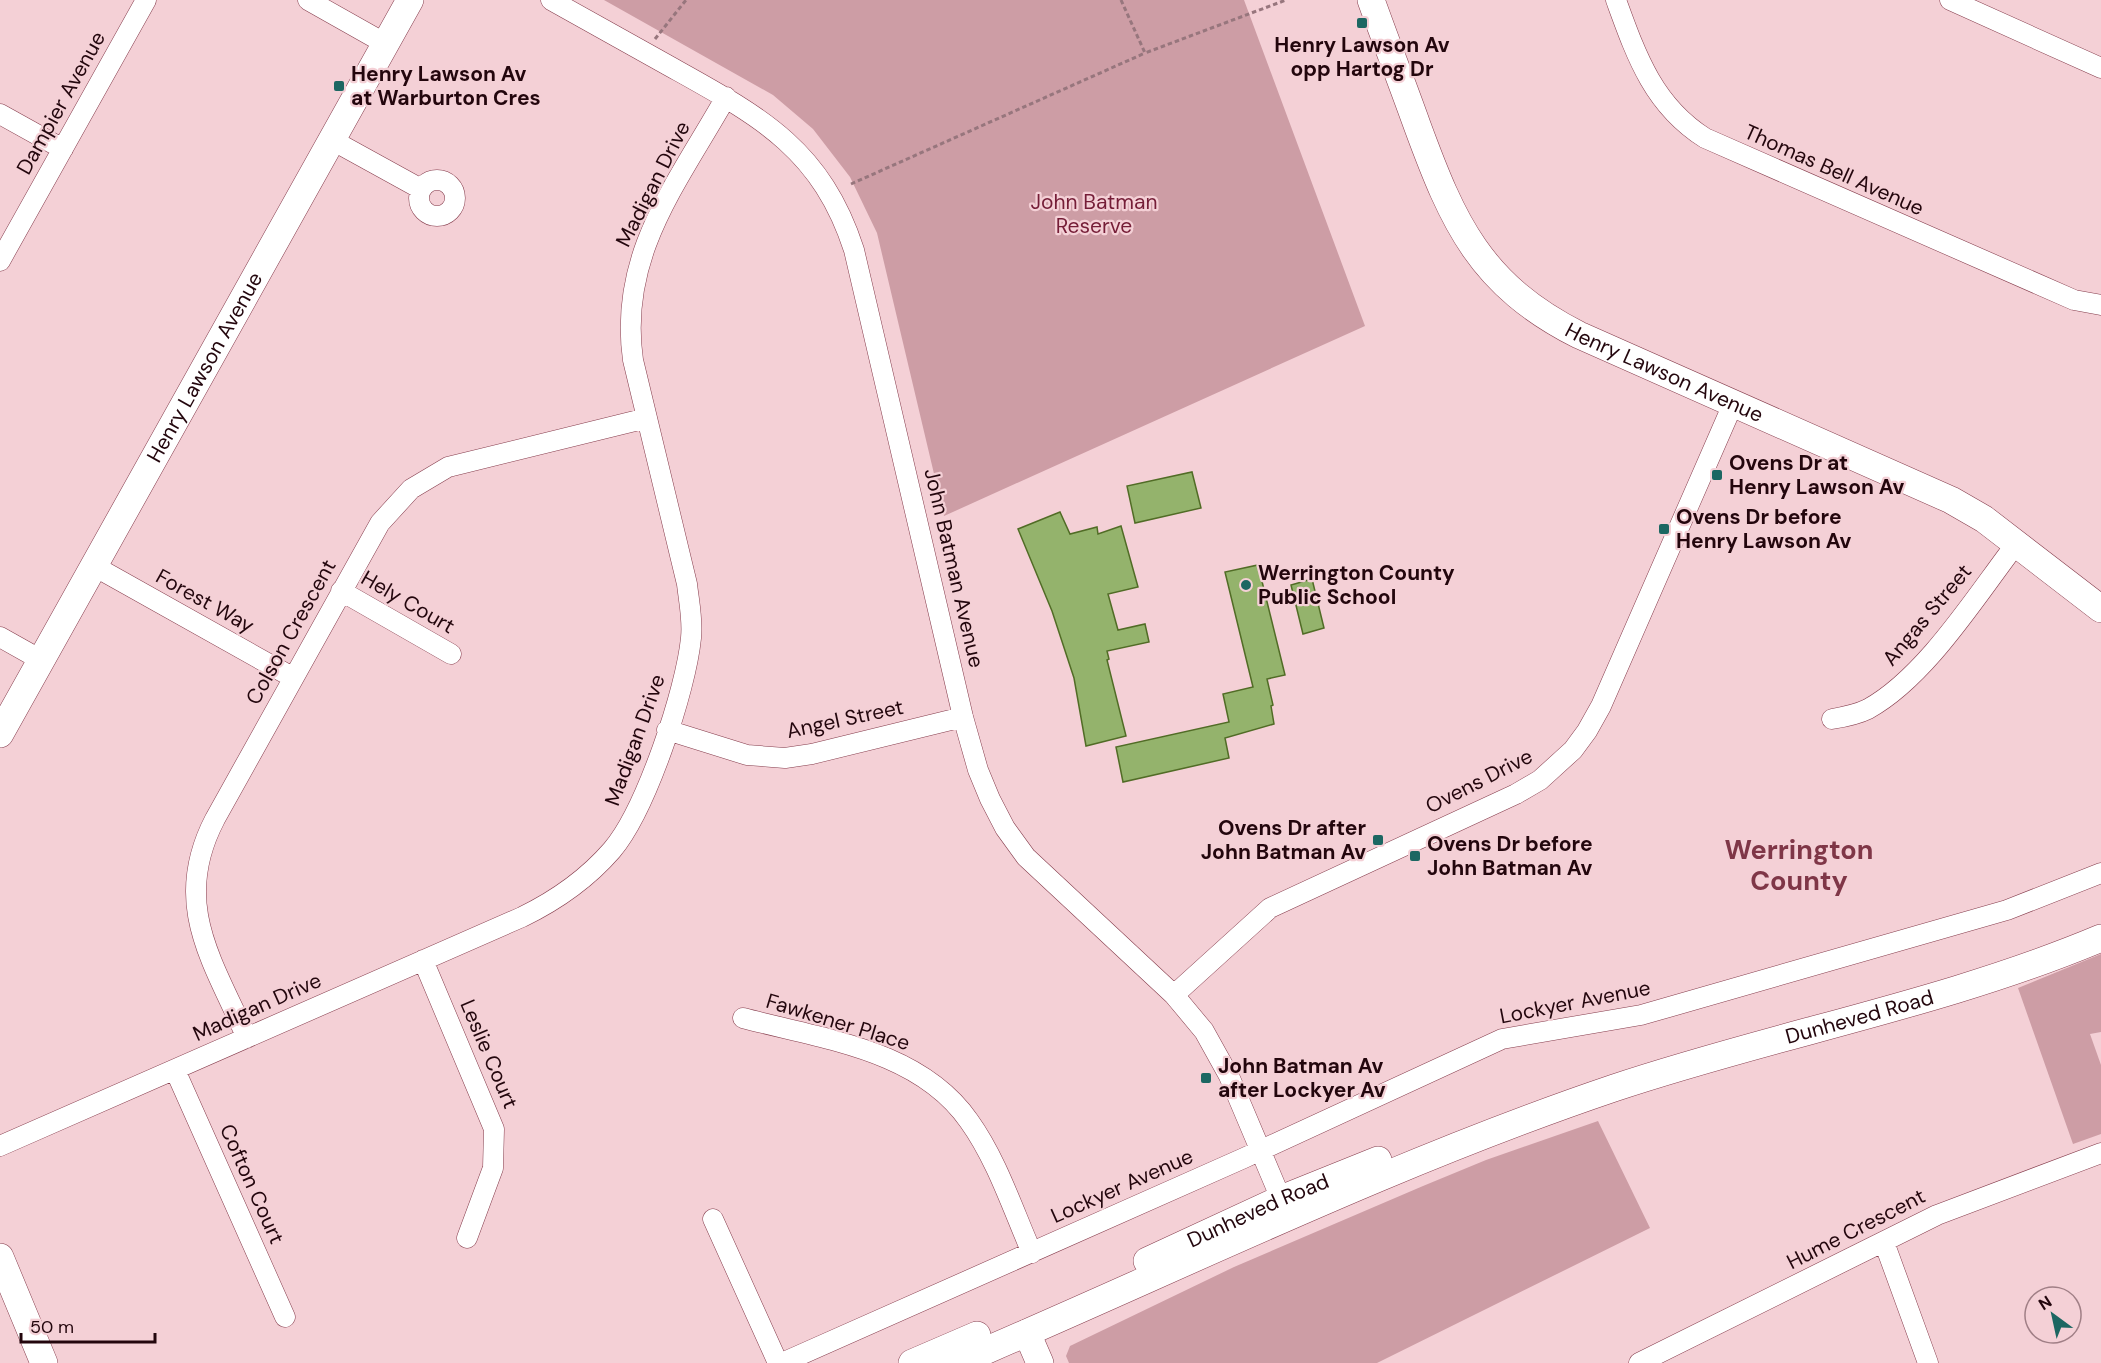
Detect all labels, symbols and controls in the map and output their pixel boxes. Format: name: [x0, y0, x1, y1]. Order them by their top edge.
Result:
marker: Henry Lawson Av opp Hartog Dr: [1355, 16, 1369, 30]
street label: Dampier Avenue: [10, 26, 112, 180]
place label: Henry Lawson Av opp Hartog Dr: [1274, 31, 1450, 83]
place label: Henry Lawson Av at Warburton Cres: [351, 60, 541, 112]
marker: Henry Lawson Av at Warburton Cres: [332, 79, 346, 93]
street label: Madigan Drive: [609, 116, 697, 252]
street label: Thomas Bell Avenue: [1740, 118, 1928, 222]
park label: John Batman Reserve: [1031, 188, 1157, 240]
street label: Henry Lawson Avenue: [140, 267, 269, 467]
street label: Henry Lawson Avenue: [1560, 316, 1768, 429]
place label: Ovens Dr at Henry Lawson Av: [1729, 449, 1905, 501]
street label: John Batman Avenue: [917, 466, 991, 671]
marker: Ovens Dr at Henry Lawson Av: [1710, 468, 1724, 482]
place label: Ovens Dr before Henry Lawson Av: [1676, 503, 1852, 555]
marker: Ovens Dr before Henry Lawson Av: [1657, 522, 1671, 536]
street label: Colson Crescent: [239, 554, 343, 710]
street label: Angas Street: [1876, 558, 1978, 672]
place label: Werrington County Public School: [1258, 559, 1455, 611]
street label: Forest Way: [151, 562, 260, 640]
street label: Hely Court: [356, 564, 460, 640]
marker: Werrington County Public School: [1239, 578, 1253, 592]
street label: Madigan Drive: [598, 670, 672, 810]
street label: Angel Street: [784, 693, 906, 745]
street label: Ovens Drive: [1421, 742, 1537, 820]
place label: Ovens Dr after John Batman Av: [1201, 814, 1366, 866]
place label: Ovens Dr before John Batman Av: [1427, 830, 1593, 882]
district label: Werrington County: [1725, 832, 1874, 898]
marker: Ovens Dr after John Batman Av: [1371, 833, 1385, 847]
marker: Ovens Dr before John Batman Av: [1408, 849, 1422, 863]
street label: Madigan Drive: [188, 966, 326, 1048]
street label: Lockyer Avenue: [1497, 974, 1653, 1030]
street label: Dunheved Road: [1782, 983, 1937, 1051]
street label: Fawkener Place: [763, 987, 913, 1057]
street label: Leslie Court: [453, 995, 525, 1113]
place label: John Batman Av after Lockyer Av: [1218, 1052, 1386, 1104]
marker: John Batman Av after Lockyer Av: [1199, 1071, 1213, 1085]
street label: Cofton Court: [213, 1120, 291, 1248]
street label: Lockyer Avenue: [1046, 1142, 1198, 1230]
street label: Dunheved Road: [1183, 1167, 1333, 1254]
street label: Hume Crescent: [1782, 1182, 1930, 1276]
north arrow: [2023, 1285, 2083, 1345]
text: N: [2034, 1291, 2056, 1315]
scale bar: [21, 1306, 154, 1344]
text: 50 m: [30, 1315, 74, 1339]

